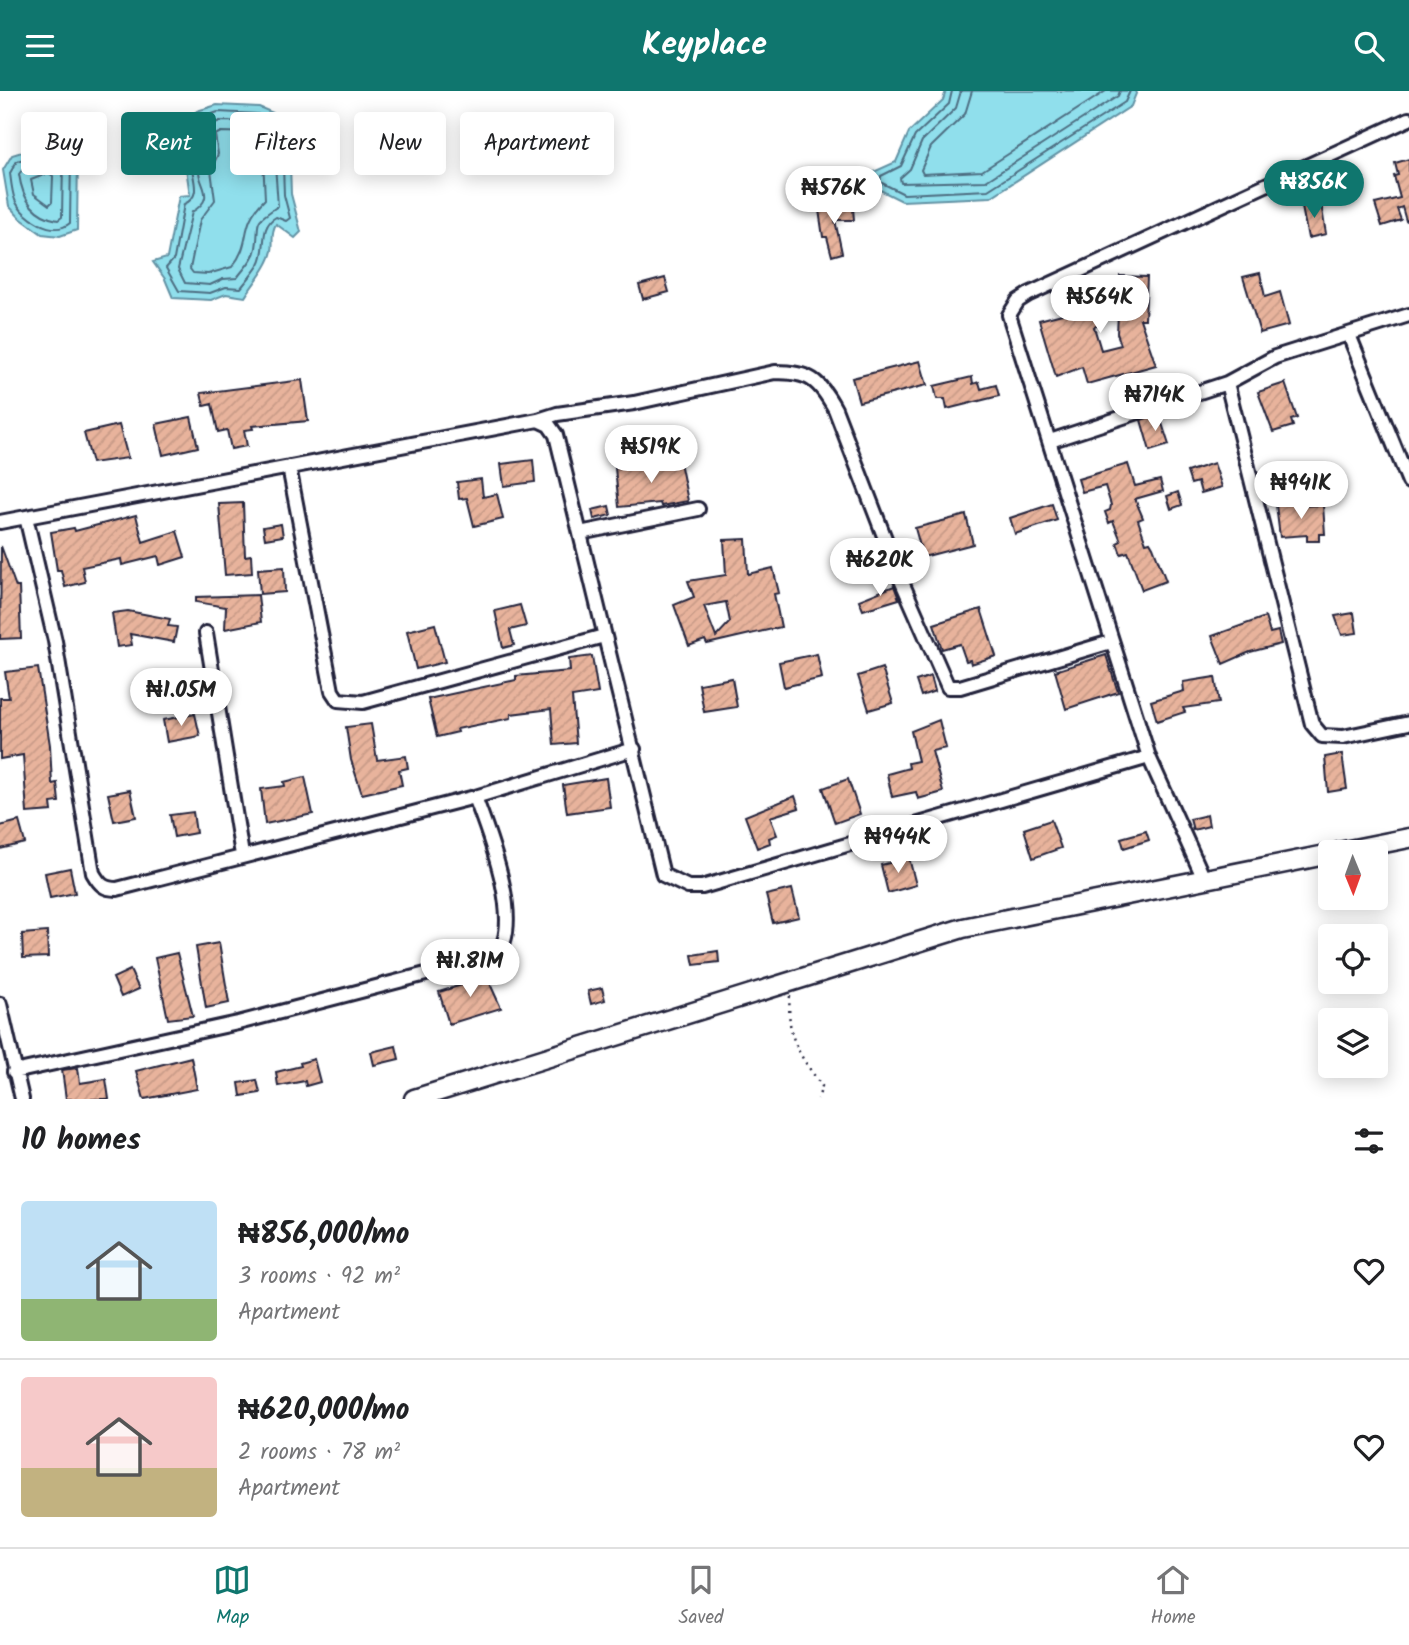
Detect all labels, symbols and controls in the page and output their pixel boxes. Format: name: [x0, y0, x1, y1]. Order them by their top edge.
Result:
text: Keyplace: [642, 20, 767, 71]
icon: menu: [21, 27, 59, 65]
icon: search: [1350, 27, 1388, 65]
chip: Buy: [21, 112, 107, 175]
chip: Rent: [121, 112, 216, 175]
chip: Filters: [230, 112, 340, 175]
chip: New: [354, 112, 446, 175]
chip: Apartment: [460, 112, 614, 175]
pin: ₦856K: [1265, 160, 1363, 220]
text: ₦856K: [1280, 165, 1348, 201]
pin: ₦576K: [785, 167, 883, 226]
text: ₦576K: [801, 171, 867, 207]
pin: ₦564K: [1051, 275, 1149, 335]
text: ₦564K: [1066, 280, 1134, 316]
pin: ₦714K: [1106, 373, 1204, 433]
text: ₦714K: [1125, 378, 1185, 414]
pin: ₦519K: [602, 425, 700, 485]
text: ₦519K: [621, 430, 681, 466]
pin: ₦941K: [1252, 461, 1350, 521]
text: ₦941K: [1270, 466, 1332, 502]
pin: ₦620K: [831, 539, 929, 598]
text: ₦620K: [846, 543, 914, 579]
pin: ₦1.05M: [124, 669, 238, 728]
text: ₦1.05M: [146, 673, 216, 709]
pin: ₦944K: [849, 815, 947, 875]
text: ₦944K: [864, 820, 932, 856]
north arrow: [1318, 840, 1388, 910]
map controls: [1318, 840, 1388, 1078]
button: locate: [1318, 924, 1388, 994]
pin: ₦1.81M: [413, 939, 527, 999]
text: ₦1.81M: [437, 944, 503, 980]
button: layers: [1318, 1008, 1388, 1078]
text: 10 homes: [21, 1117, 141, 1165]
icon: filters: [1350, 1122, 1388, 1160]
text: ₦856,000/mo: [238, 1211, 410, 1259]
icon: home: [77, 1229, 161, 1313]
icon: heart: [1350, 1252, 1388, 1290]
text: 3 rooms · 92 m²: [238, 1259, 400, 1295]
text: Apartment: [238, 1295, 340, 1331]
text: ₦620,000/mo: [238, 1387, 410, 1435]
icon: home: [77, 1405, 161, 1489]
icon: heart: [1350, 1428, 1388, 1466]
text: 2 rooms · 78 m²: [238, 1435, 400, 1471]
text: Apartment: [238, 1471, 340, 1507]
tab: Map: [213, 1561, 251, 1633]
tab: Saved: [678, 1561, 724, 1633]
tab: Home: [1150, 1561, 1196, 1633]

